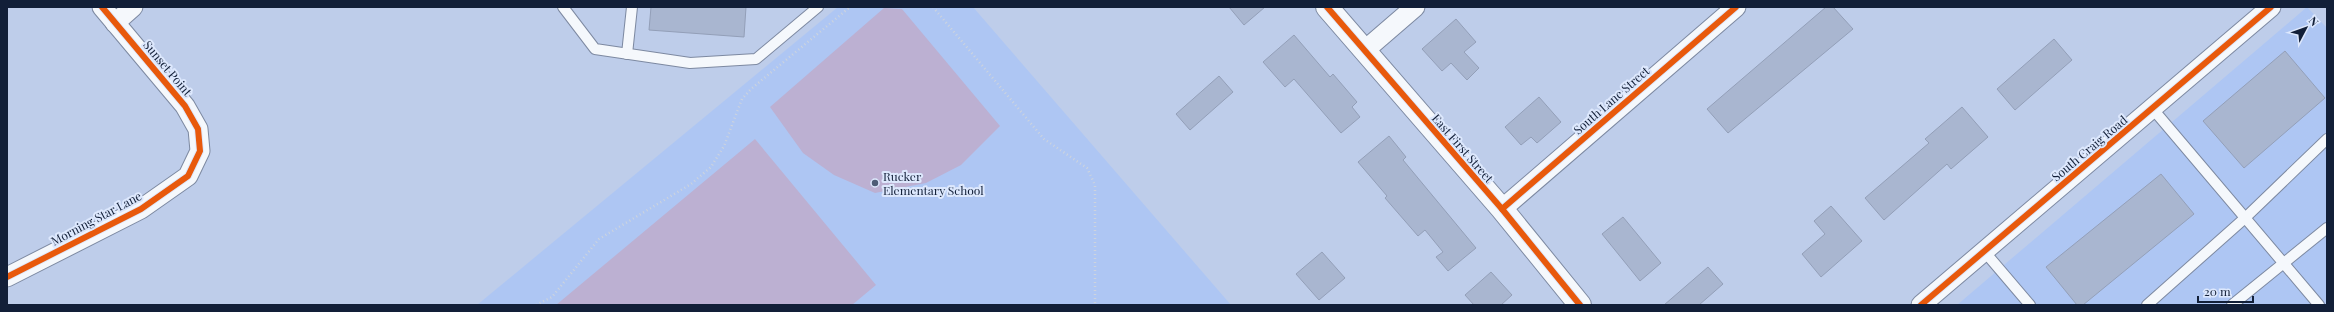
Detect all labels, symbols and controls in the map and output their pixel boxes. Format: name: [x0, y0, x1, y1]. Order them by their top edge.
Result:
north arrow: [2286, 8, 2326, 48]
text: N: [2306, 13, 2322, 29]
street label: Sunset Point: [140, 37, 196, 100]
street label: South Lane Street: [1570, 62, 1653, 137]
street label: East First Street: [1429, 110, 1498, 186]
street label: South Craig Road: [2048, 112, 2130, 184]
place label: Rucker Elementary School: [883, 168, 984, 198]
marker: Rucker Elementary School: [870, 178, 880, 188]
street label: Morning Star Lane: [48, 187, 144, 249]
scale bar: [2198, 278, 2253, 304]
text: 20 m: [2204, 283, 2231, 299]

